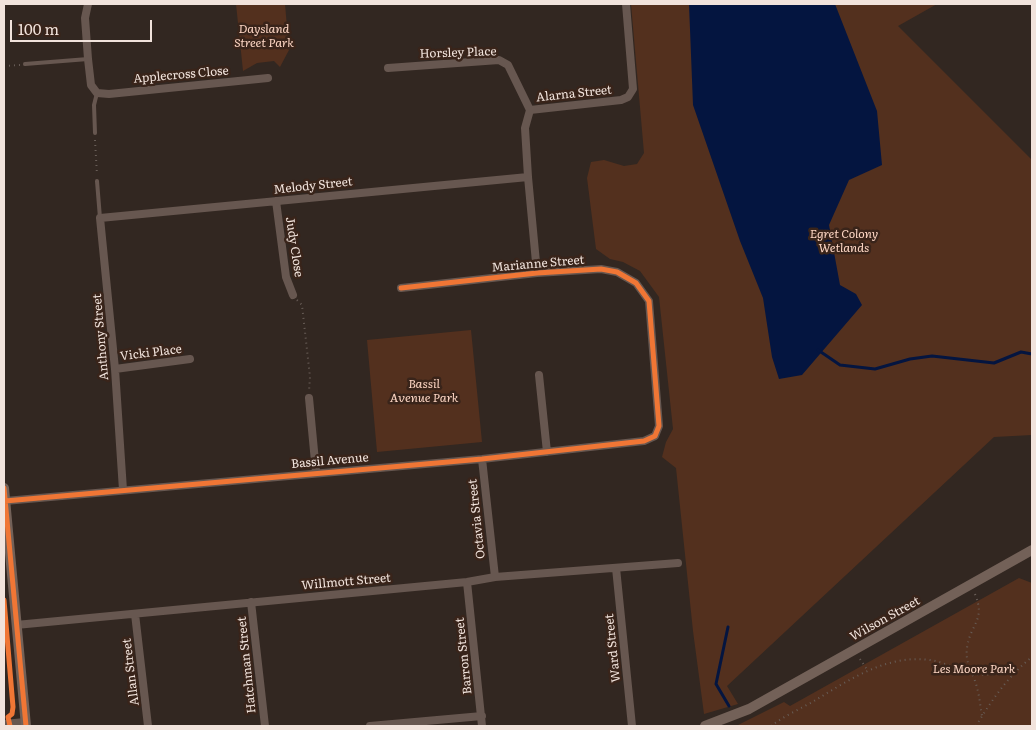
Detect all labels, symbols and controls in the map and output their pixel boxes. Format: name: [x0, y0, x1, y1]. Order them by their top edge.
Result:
scale bar: [12, 10, 155, 42]
text: 100 m: [18, 17, 59, 40]
park label: Daysland Street Park: [234, 22, 294, 50]
street label: Horsley Place: [419, 44, 497, 62]
street label: Applecross Close: [133, 64, 229, 86]
street label: Alarna Street: [535, 83, 613, 105]
street label: Melody Street: [273, 175, 353, 197]
street label: Judy Close: [282, 216, 306, 278]
park label: Egret Colony Wetlands: [810, 227, 878, 255]
street label: Marianne Street: [491, 253, 585, 275]
street label: Anthony Street: [90, 293, 112, 381]
street label: Vicki Place: [119, 342, 183, 364]
park label: Bassil Avenue Park: [390, 377, 458, 405]
street label: Bassil Avenue: [291, 450, 369, 472]
street label: Octavia Street: [466, 478, 488, 560]
street label: Willmott Street: [301, 571, 391, 593]
street label: Wilson Street: [847, 594, 923, 644]
street label: Ward Street: [602, 613, 624, 683]
street label: Hatchman Street: [235, 616, 259, 714]
street label: Barron Street: [453, 617, 475, 695]
street label: Allan Street: [120, 637, 142, 707]
park label: Les Moore Park: [933, 662, 1015, 676]

